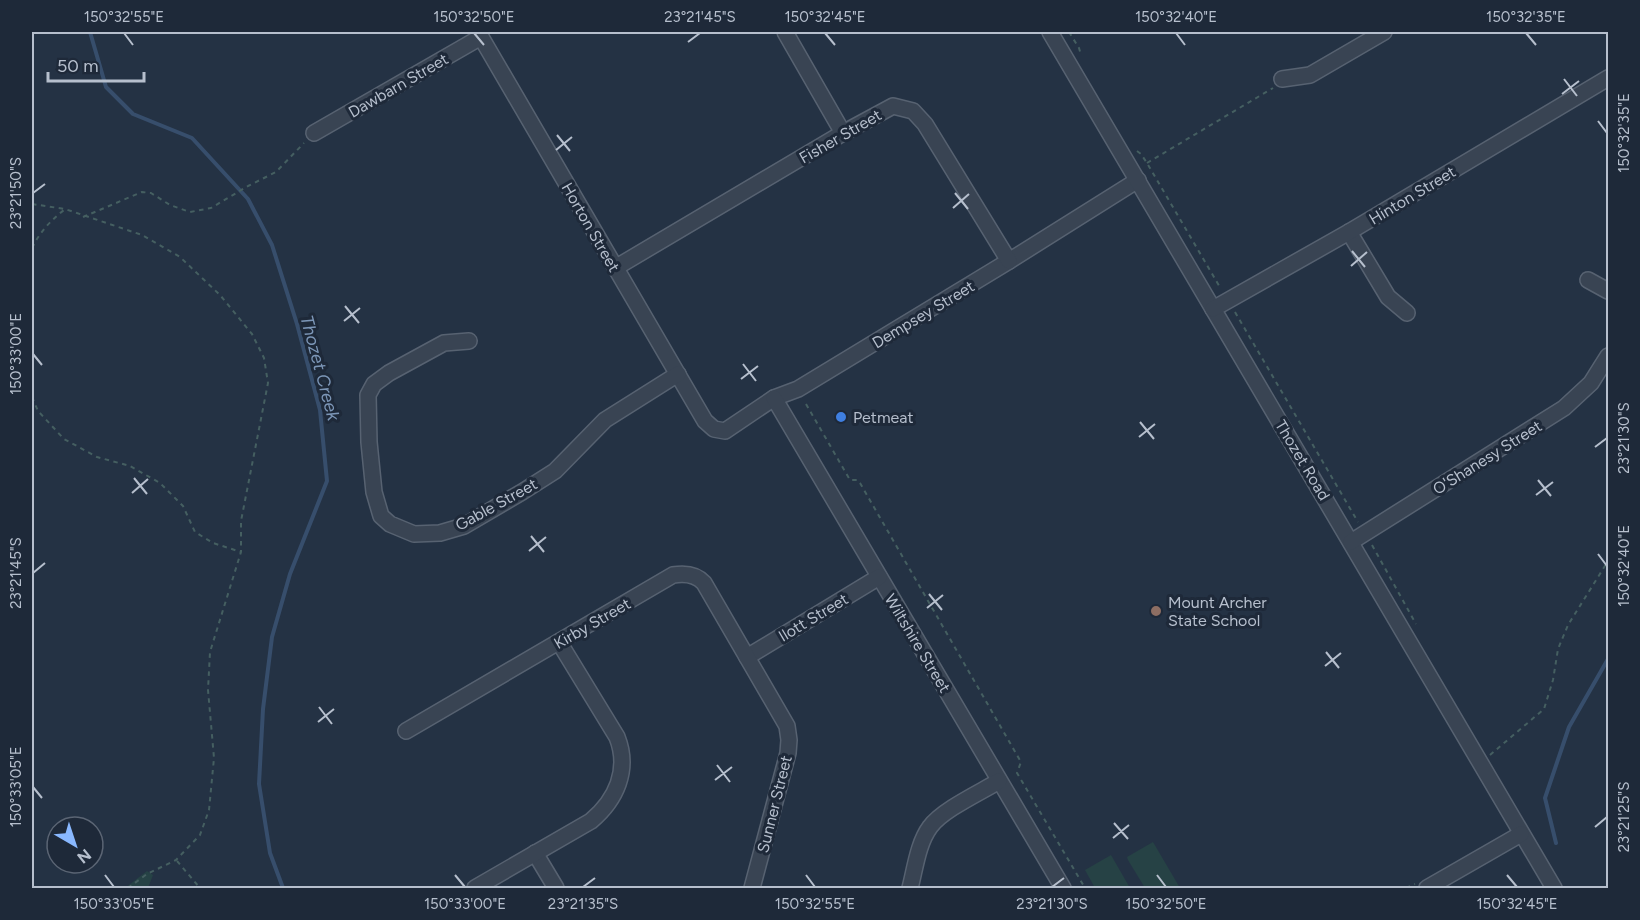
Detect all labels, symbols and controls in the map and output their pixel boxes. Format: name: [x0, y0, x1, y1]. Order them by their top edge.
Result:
text: 150°32'55"E: [84, 8, 164, 26]
text: 150°32'50"E: [433, 8, 515, 26]
text: 23°21'45"S: [664, 8, 736, 26]
text: 150°32'45"E: [784, 8, 866, 26]
text: 150°32'40"E: [1135, 8, 1217, 26]
text: 150°32'35"E: [1486, 8, 1566, 26]
scale bar: [48, 45, 144, 83]
street label: Dawbarn Street: [345, 49, 452, 122]
text: 50 m: [57, 55, 99, 77]
text: 150°32'35"E: [1615, 93, 1633, 173]
street label: Fisher Street: [796, 105, 885, 168]
text: 23°21'50"S: [7, 157, 25, 229]
street label: Hinton Street: [1366, 162, 1459, 229]
street label: Horton Street: [557, 179, 624, 275]
street label: Dempsey Street: [869, 276, 978, 352]
text: 150°33'00"E: [7, 313, 25, 395]
water label: Thozet Creek: [295, 313, 345, 424]
text: 23°21'30"S: [1615, 402, 1633, 474]
place label: Petmeat: [853, 408, 913, 427]
marker: Petmeat: [834, 410, 848, 424]
street label: O'Shanesy Street: [1429, 416, 1545, 499]
street label: Thozet Road: [1271, 417, 1334, 504]
street label: Gable Street: [452, 474, 541, 535]
text: 150°32'40"E: [1615, 525, 1633, 607]
text: 23°21'45"S: [7, 537, 25, 609]
street label: Ilott Street: [775, 589, 852, 646]
street label: Wiltshire Street: [881, 591, 954, 696]
place label: Mount Archer State School: [1168, 593, 1267, 630]
street label: Kirby Street: [551, 594, 634, 653]
marker: Mount Archer State School: [1149, 604, 1163, 618]
text: 150°33'05"E: [7, 746, 25, 828]
street label: Sunner Street: [753, 754, 796, 855]
text: 23°21'25"S: [1615, 782, 1633, 852]
north arrow: [45, 815, 105, 875]
text: N: [73, 845, 95, 868]
text: 150°33'05"E: [73, 895, 155, 913]
text: 150°33'00"E: [424, 895, 506, 913]
text: 23°21'35"S: [548, 895, 618, 913]
text: 150°32'55"E: [775, 895, 855, 913]
text: 23°21'30"S: [1016, 895, 1088, 913]
text: 150°32'50"E: [1125, 895, 1207, 913]
text: 150°32'45"E: [1476, 895, 1558, 913]

